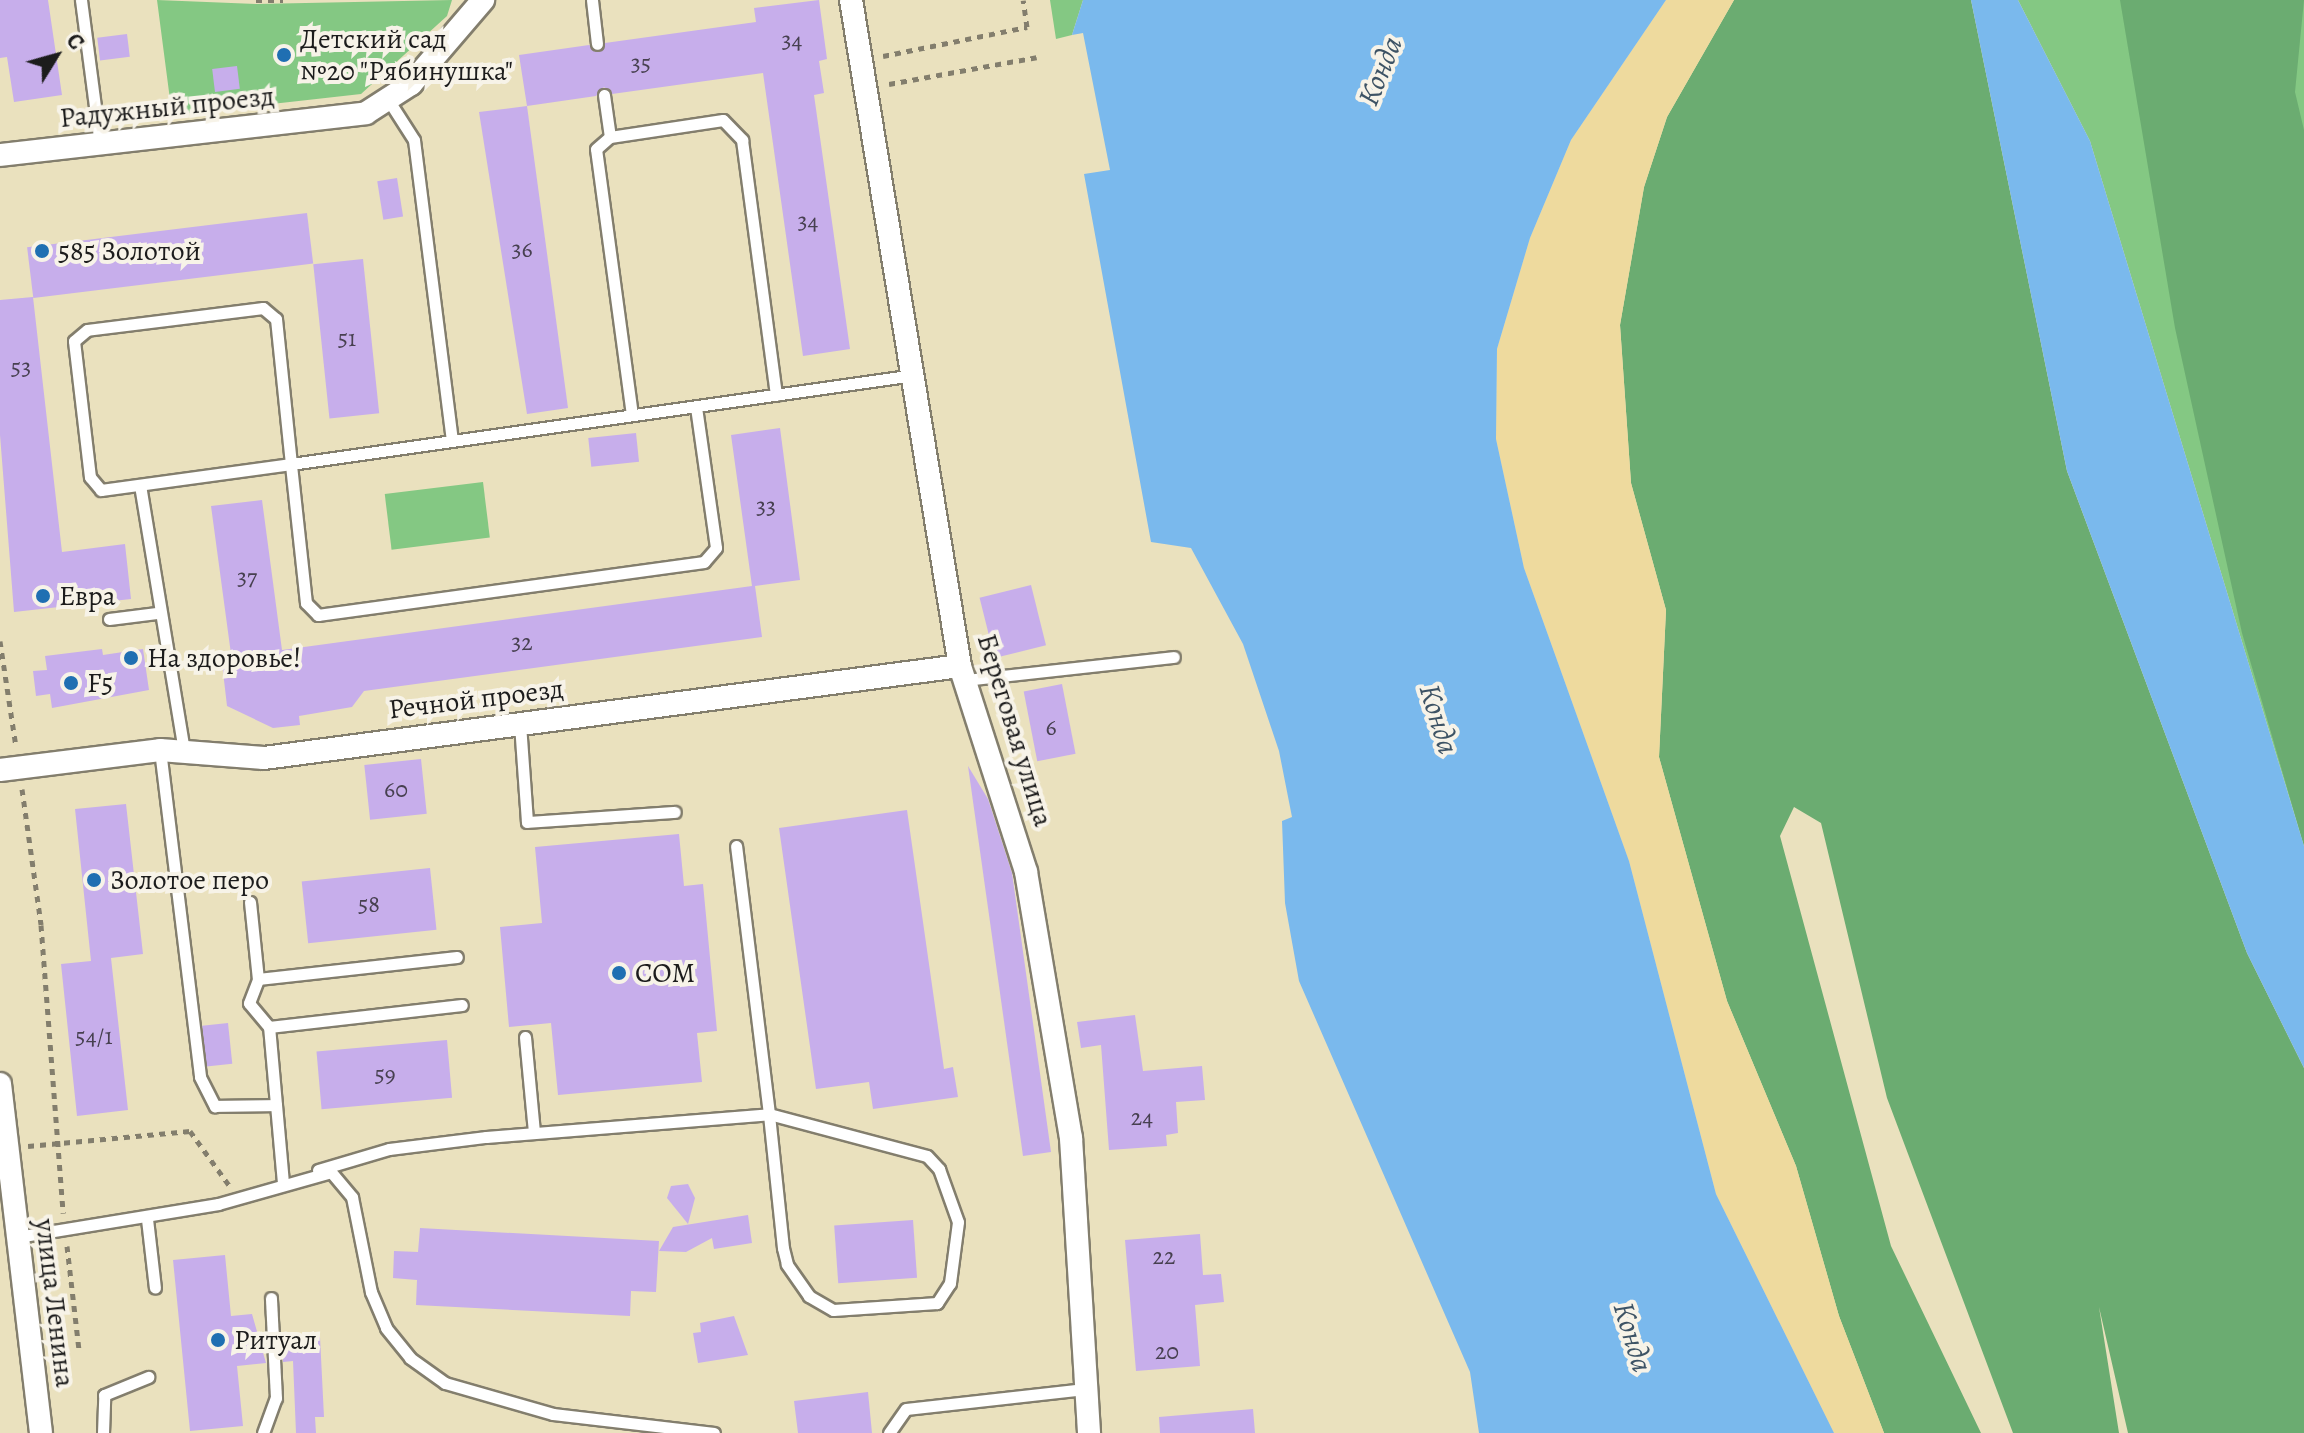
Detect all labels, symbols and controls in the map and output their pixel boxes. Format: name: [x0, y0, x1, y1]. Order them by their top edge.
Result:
north arrow: [16, 16, 96, 96]
place label: Детский сад №20 "Рябинушка": [300, 22, 514, 88]
text: С: [59, 27, 91, 56]
house number: 34: [782, 27, 802, 55]
water label: Конда: [1350, 31, 1410, 111]
marker: Детский сад №20 "Рябинушка": [275, 46, 293, 64]
house number: 35: [631, 50, 651, 78]
street label: Радужный проезд: [58, 79, 276, 135]
house number: 34: [798, 208, 818, 236]
place label: 585 Золотой: [58, 234, 201, 268]
house number: 36: [511, 236, 533, 264]
marker: 585 Золотой: [33, 242, 51, 260]
house number: 51: [338, 325, 356, 353]
house number: 53: [11, 354, 31, 382]
house number: 33: [756, 493, 776, 521]
house number: 37: [237, 564, 257, 592]
place label: Евра: [59, 579, 116, 613]
marker: Евра: [34, 587, 52, 605]
house number: 32: [511, 629, 533, 657]
street label: Береговая улица: [970, 630, 1060, 830]
place label: На здоровье!: [147, 641, 301, 675]
marker: На здоровье!: [122, 649, 140, 667]
place label: F5: [87, 666, 113, 700]
street label: Речной проезд: [387, 672, 565, 726]
marker: F5: [62, 674, 80, 692]
water label: Конда: [1411, 680, 1467, 758]
house number: 6: [1045, 714, 1057, 742]
house number: 60: [384, 776, 408, 804]
place label: Золотое перо: [110, 863, 269, 897]
marker: Золотое перо: [85, 871, 103, 889]
house number: 58: [358, 891, 380, 919]
place label: СОМ: [635, 956, 695, 990]
marker: СОМ: [610, 964, 628, 982]
house number: 54/1: [75, 1023, 113, 1051]
house number: 59: [374, 1061, 396, 1089]
house number: 24: [1131, 1104, 1153, 1132]
street label: улица Ленина: [28, 1217, 82, 1389]
house number: 22: [1153, 1243, 1175, 1271]
water label: Конда: [1605, 1298, 1661, 1376]
place label: Ритуал: [234, 1323, 317, 1357]
marker: Ритуал: [209, 1331, 227, 1349]
house number: 20: [1155, 1338, 1179, 1366]

